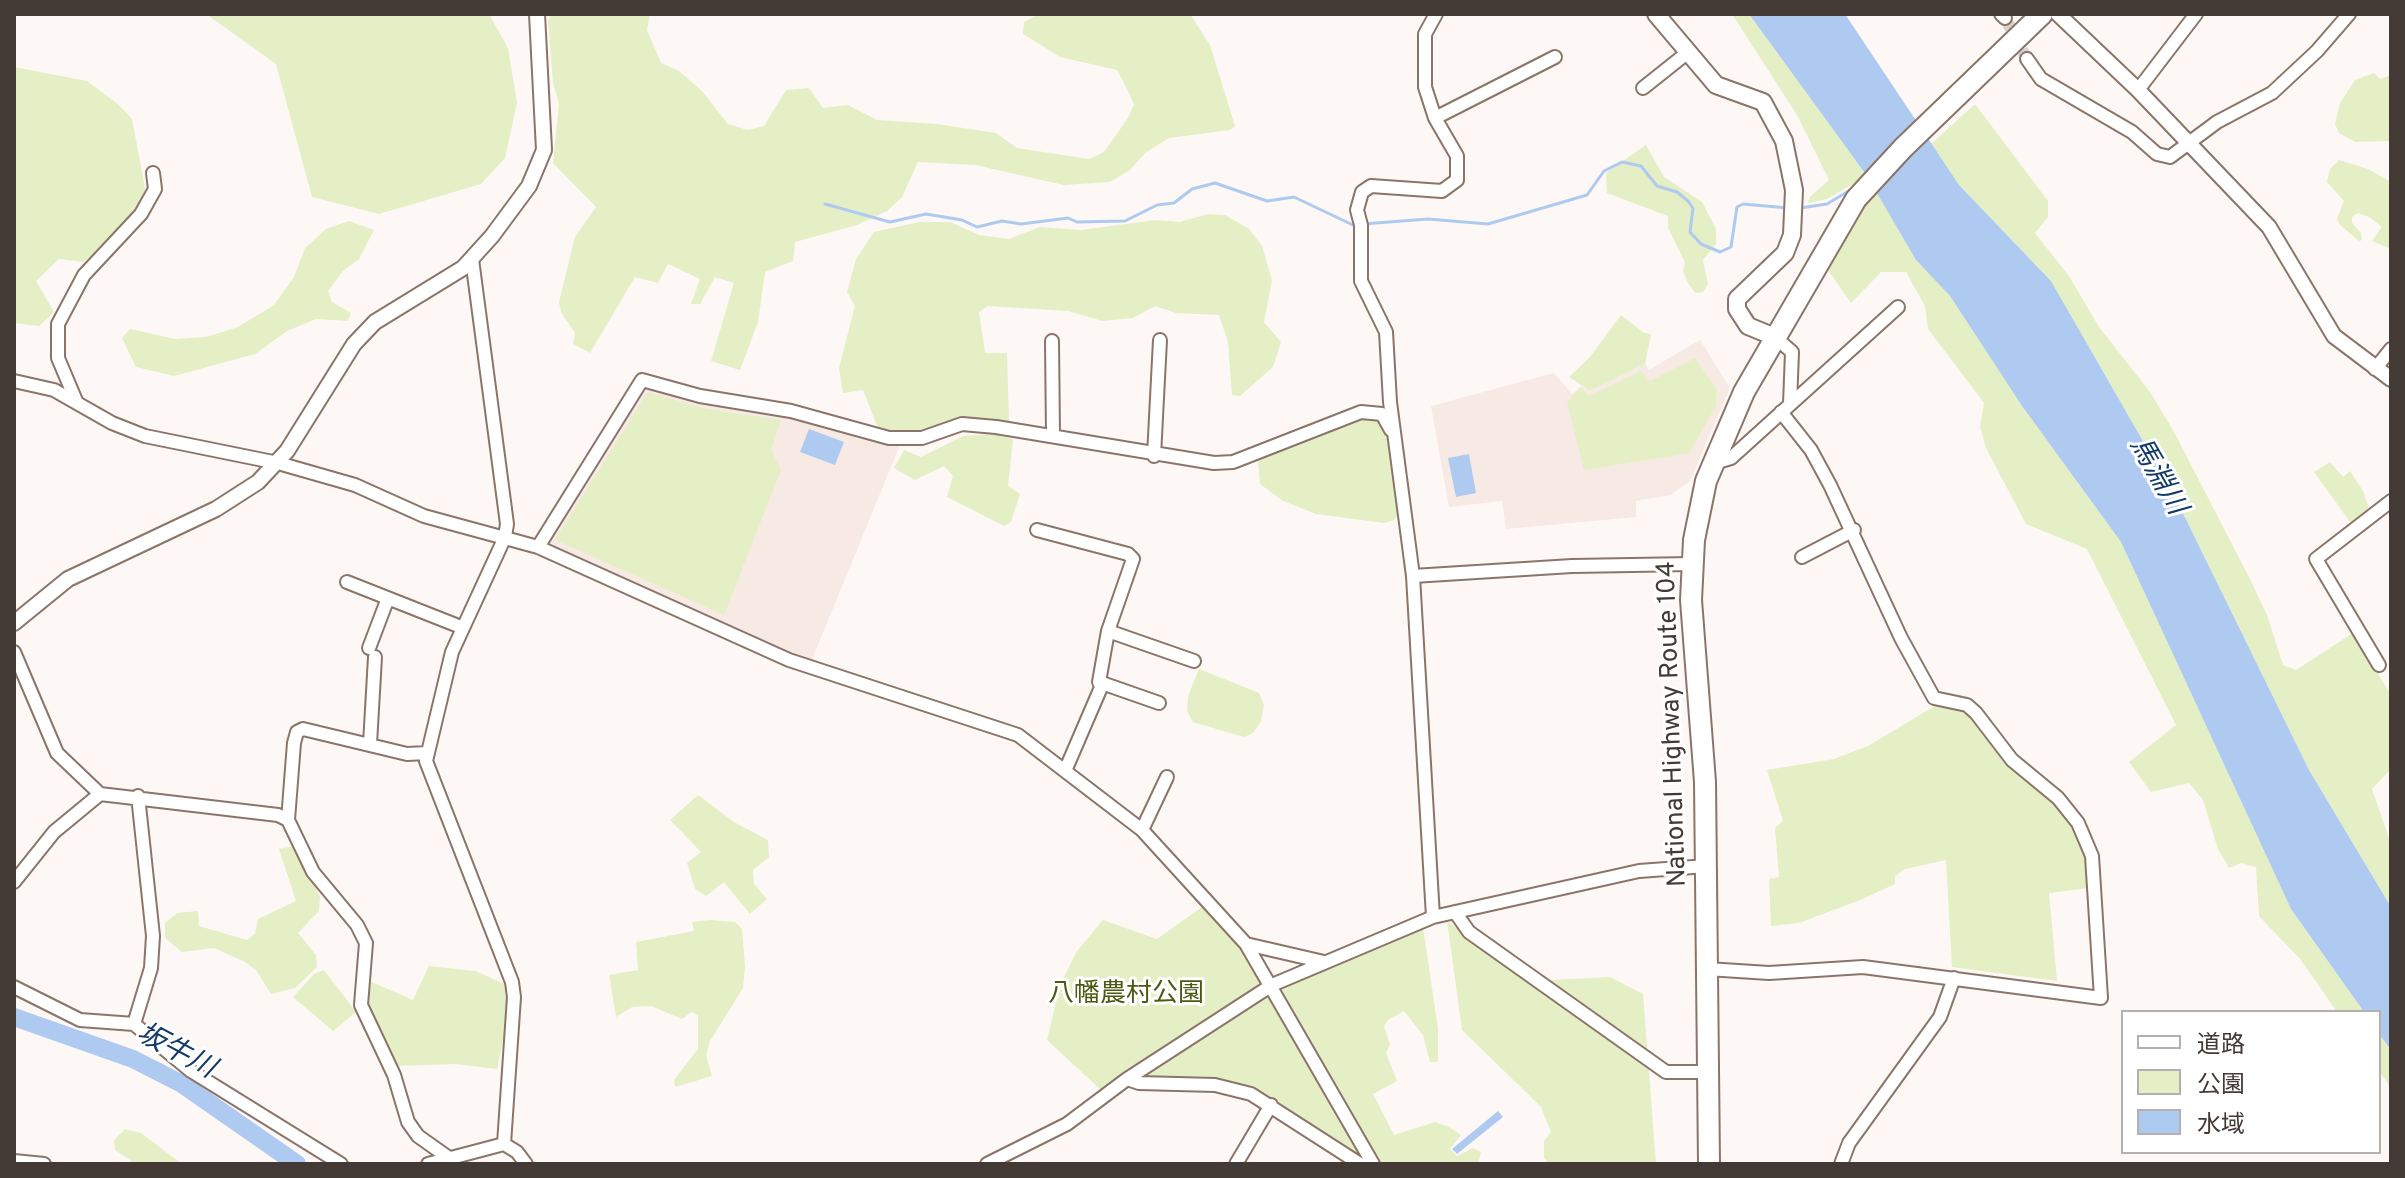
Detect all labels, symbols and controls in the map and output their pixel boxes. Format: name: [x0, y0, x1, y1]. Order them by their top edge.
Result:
water label: 馬淵川: [2120, 432, 2192, 522]
street label: National Highway Route 104: [1653, 560, 1695, 888]
park label: 八幡農村公園: [1048, 980, 1204, 1012]
legend: [2121, 1010, 2381, 1154]
water label: 坂牛川: [130, 1018, 220, 1088]
text: 道路: [2197, 1031, 2245, 1061]
text: 公園: [2197, 1071, 2245, 1101]
text: 水域: [2197, 1111, 2245, 1141]

